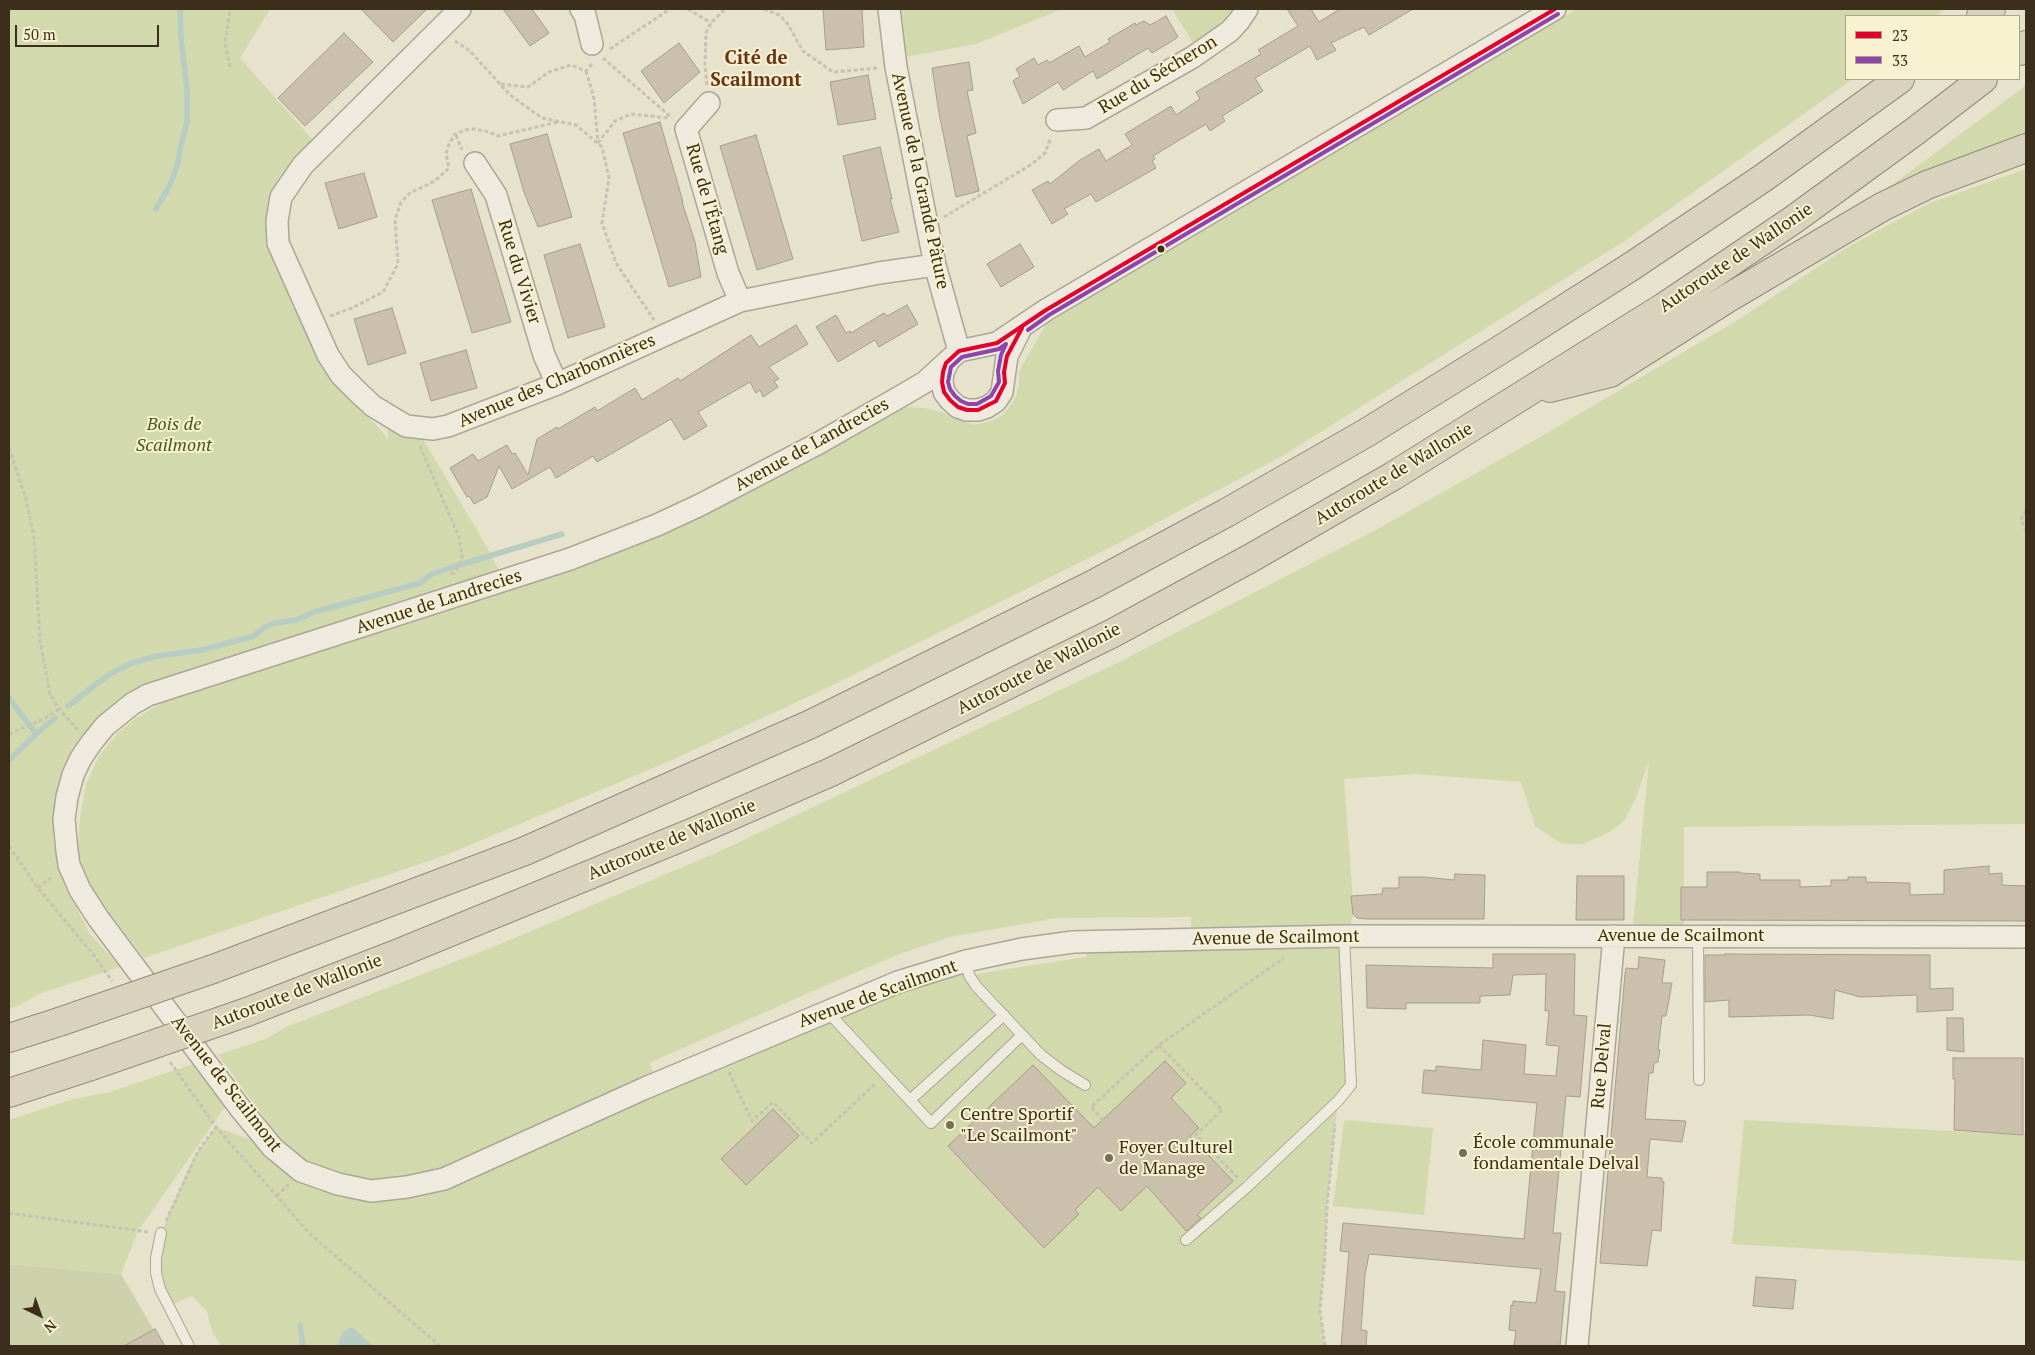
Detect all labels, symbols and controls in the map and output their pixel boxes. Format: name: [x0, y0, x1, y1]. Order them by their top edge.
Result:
scale bar: [18, 15, 161, 47]
legend: [1845, 15, 2020, 80]
text: 50 m: [23, 24, 56, 44]
text: 23: [1892, 25, 1908, 45]
street label: Rue du Sécheron: [1095, 31, 1221, 119]
district label: Cité de Scailmont: [710, 48, 802, 92]
text: 33: [1892, 50, 1908, 70]
street label: Avenue de la Grande Pâture: [886, 71, 954, 291]
street label: Rue de l'Étang: [681, 141, 733, 257]
street label: Autoroute de Wallonie: [1655, 199, 1817, 317]
street label: Rue du Vivier: [493, 217, 545, 327]
unlabelled marker: [1156, 244, 1166, 254]
street label: Avenue des Charbonnières: [455, 330, 659, 432]
street label: Avenue de Landrecies: [731, 394, 893, 496]
park label: Bois de Scailmont: [136, 414, 212, 456]
street label: Autoroute de Wallonie: [1311, 418, 1477, 530]
street label: Avenue de Landrecies: [353, 565, 525, 639]
street label: Autoroute de Wallonie: [954, 618, 1124, 720]
street label: Autoroute de Wallonie: [585, 795, 759, 885]
street label: Avenue de Scailmont: [1597, 925, 1765, 947]
street label: Avenue de Scailmont: [1192, 926, 1360, 950]
street label: Autoroute de Wallonie: [209, 950, 385, 1034]
street label: Avenue de Scailmont: [796, 955, 960, 1033]
street label: Avenue de Scailmont: [166, 1011, 286, 1157]
street label: Rue Delval: [1587, 1022, 1617, 1110]
place label: Centre Sportif "Le Scailmont": [960, 1104, 1077, 1146]
marker: Centre Sportif "Le Scailmont": [944, 1119, 956, 1131]
place label: École communale fondamentale Delval: [1473, 1132, 1639, 1174]
place label: Foyer Culturel de Manage: [1119, 1137, 1233, 1180]
marker: École communale fondamentale Delval: [1457, 1147, 1469, 1159]
marker: Foyer Culturel de Manage: [1103, 1152, 1115, 1164]
north arrow: [15, 1290, 65, 1340]
text: N: [40, 1316, 61, 1337]

